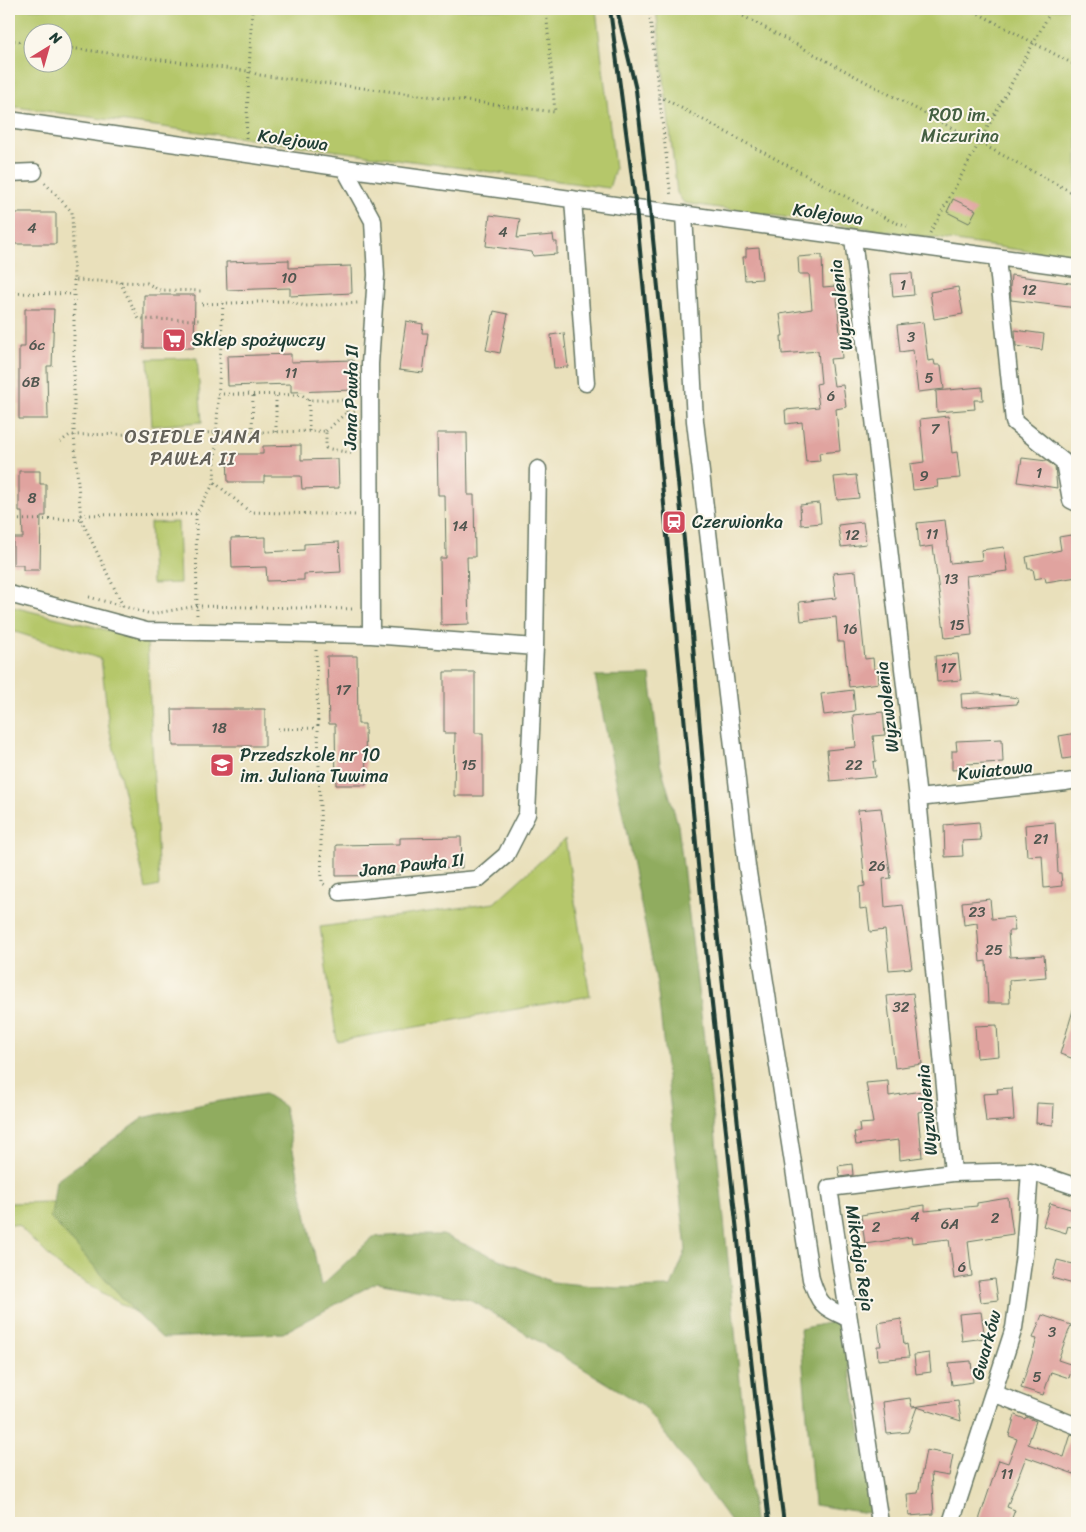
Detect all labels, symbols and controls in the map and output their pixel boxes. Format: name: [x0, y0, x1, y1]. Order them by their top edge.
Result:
north arrow: [22, 22, 72, 72]
text: N: [43, 25, 67, 51]
park label: ROD im. Miczurina: [921, 99, 999, 152]
street label: Kolejowa: [256, 119, 330, 161]
street label: Kolejowa: [791, 193, 865, 235]
house number: 4: [27, 215, 37, 241]
house number: 4: [498, 219, 508, 245]
street label: Wyzwolenia: [820, 258, 862, 352]
house number: 10: [281, 265, 297, 291]
house number: 1: [900, 272, 906, 298]
house number: 12: [1021, 277, 1037, 303]
place label: Sklep spożywczy: [192, 324, 326, 356]
house number: 3: [907, 324, 915, 350]
supermarket icon: Sklep spożywczy: [161, 327, 187, 353]
house number: 6c: [29, 332, 46, 358]
street label: Jana Pawła II: [334, 344, 368, 451]
house number: 11: [285, 360, 297, 386]
house number: 5: [924, 365, 934, 391]
house number: 6B: [22, 369, 41, 395]
house number: 6: [827, 383, 835, 409]
house number: 7: [931, 416, 941, 442]
district label: OSIEDLE JANA PAWŁA II: [125, 420, 261, 475]
house number: 1: [1036, 460, 1042, 486]
house number: 9: [919, 463, 929, 489]
house number: 8: [27, 485, 37, 511]
place label: Czerwionka: [692, 506, 783, 538]
station icon: Czerwionka: [661, 509, 687, 535]
house number: 14: [452, 513, 468, 539]
house number: 11: [926, 521, 938, 547]
house number: 12: [844, 522, 860, 548]
house number: 13: [944, 566, 958, 592]
house number: 15: [949, 612, 965, 638]
house number: 16: [843, 616, 857, 642]
house number: 17: [940, 655, 957, 681]
street label: Wyzwolenia: [866, 660, 908, 754]
house number: 17: [335, 677, 352, 703]
house number: 18: [211, 715, 227, 741]
place label: Przedszkole nr 10 im. Juliana Tuwima: [240, 739, 389, 792]
street label: Kwiatowa: [956, 750, 1034, 790]
school or university icon: Przedszkole nr 10 im. Juliana Tuwima: [209, 752, 235, 778]
house number: 15: [461, 752, 477, 778]
house number: 22: [845, 752, 863, 778]
house number: 21: [1033, 826, 1049, 852]
street label: Jana Pawła II: [357, 844, 466, 887]
house number: 26: [868, 853, 886, 879]
house number: 23: [969, 899, 985, 925]
house number: 25: [985, 937, 1003, 963]
house number: 32: [893, 994, 910, 1020]
street label: Wyzwolenia: [907, 1063, 947, 1157]
street label: Mikołaja Reja: [836, 1202, 884, 1314]
house number: 4: [910, 1204, 920, 1230]
house number: 2: [991, 1205, 1000, 1231]
house number: 6A: [941, 1211, 959, 1237]
house number: 2: [872, 1214, 881, 1240]
house number: 6: [958, 1254, 966, 1280]
street label: Gwarków: [961, 1306, 1011, 1384]
house number: 3: [1048, 1319, 1056, 1345]
house number: 5: [1032, 1364, 1042, 1390]
house number: 11: [1001, 1461, 1013, 1487]

